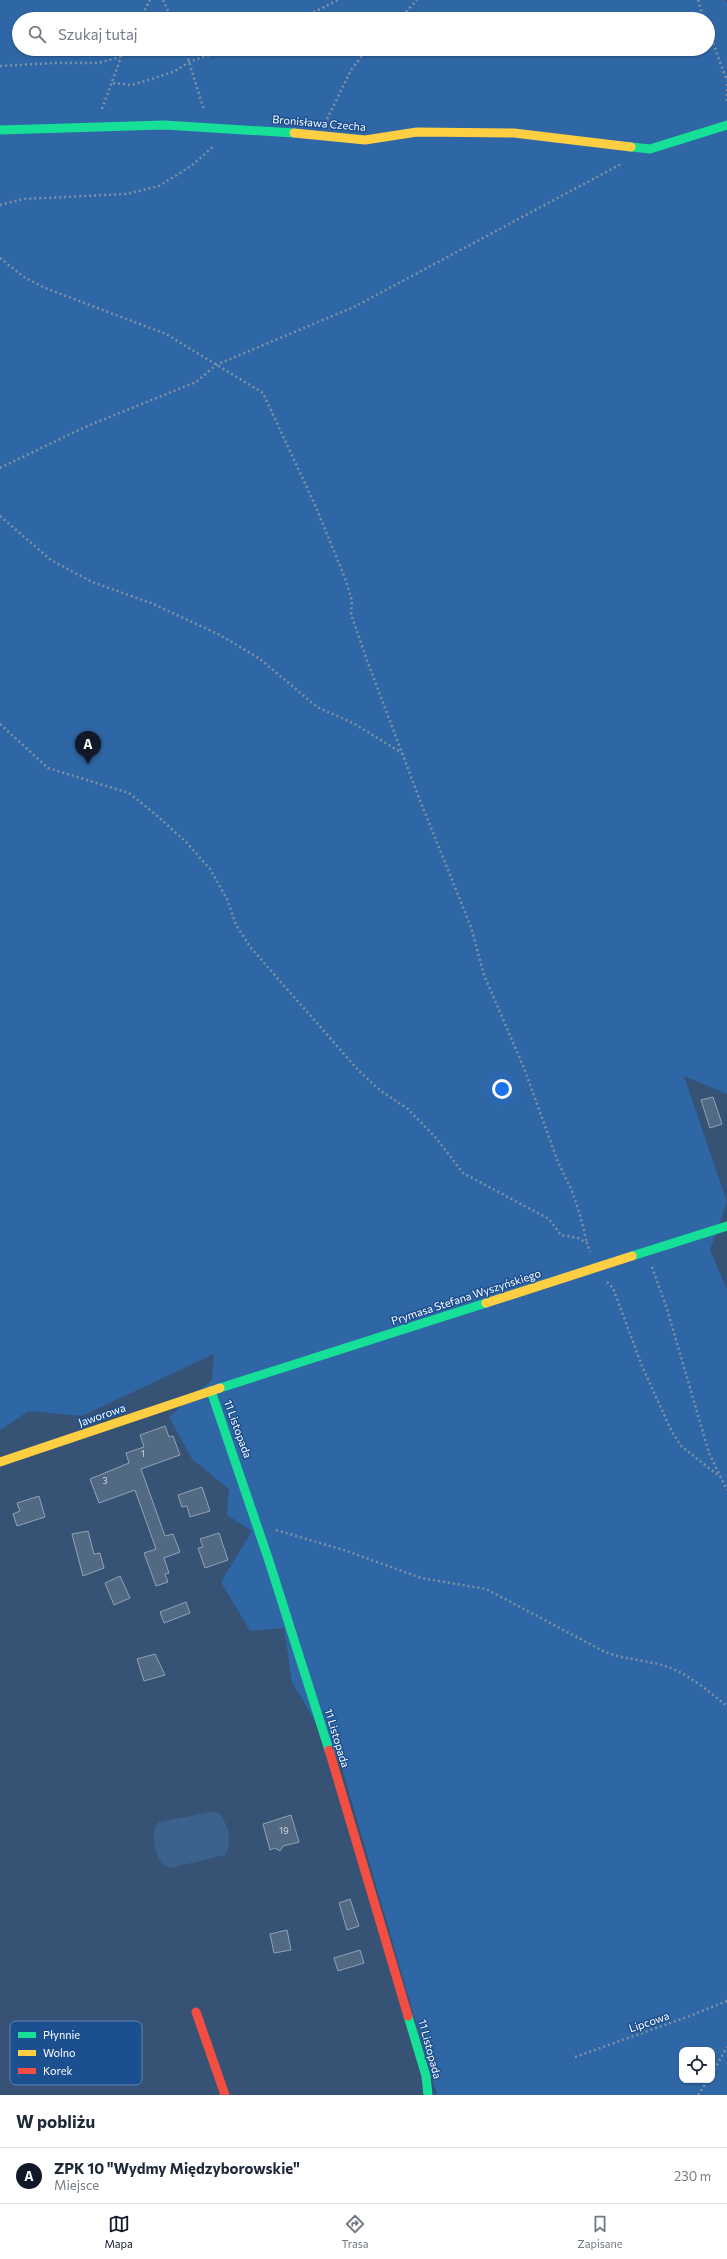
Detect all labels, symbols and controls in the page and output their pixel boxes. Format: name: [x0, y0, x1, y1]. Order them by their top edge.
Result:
search box: [12, 12, 715, 56]
icon: search: [26, 23, 48, 45]
text: Szukaj tutaj: [58, 25, 138, 43]
street label: Bronisława Czecha: [272, 112, 366, 133]
pin: A: [75, 731, 101, 764]
your location: [492, 1079, 512, 1099]
street label: Prymasa Stefana Wyszyńskiego: [389, 1266, 543, 1327]
street label: 11 Listopada: [222, 1398, 255, 1460]
street label: Jaworowa: [77, 1400, 127, 1430]
house number: 1: [141, 1448, 145, 1459]
house number: 3: [102, 1475, 108, 1486]
street label: 11 Listopada: [322, 1707, 353, 1769]
house number: 19: [279, 1825, 289, 1836]
street label: Lipcowa: [627, 2009, 671, 2034]
street label: 11 Listopada: [416, 2018, 445, 2080]
legend: [10, 2021, 142, 2085]
text: Płynnie: [43, 2028, 80, 2041]
text: Wolno: [43, 2046, 76, 2059]
map controls: [679, 2047, 715, 2083]
button: locate: [679, 2047, 715, 2083]
text: Korek: [43, 2064, 73, 2077]
text: W pobliżu: [16, 2111, 95, 2132]
text: ZPK 10 "Wydmy Międzyborowskie": [54, 2159, 300, 2177]
text: A: [24, 2168, 34, 2184]
text: 230 m: [674, 2168, 711, 2184]
text: Miejsce: [54, 2177, 99, 2193]
tab: Mapa: [104, 2213, 133, 2250]
tab: Trasa: [342, 2213, 369, 2250]
tab: Zapisane: [577, 2213, 623, 2250]

